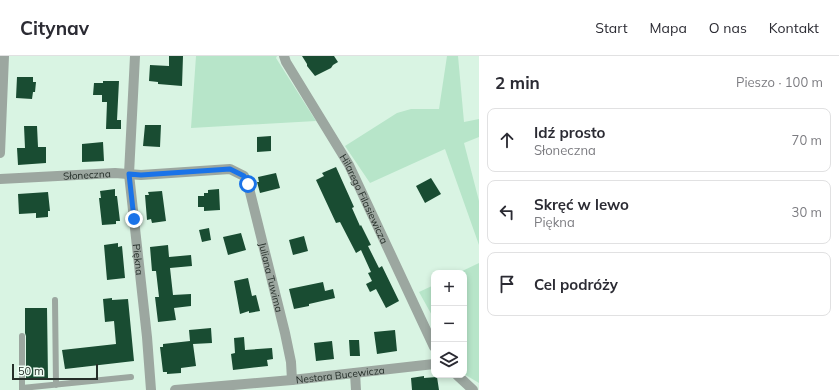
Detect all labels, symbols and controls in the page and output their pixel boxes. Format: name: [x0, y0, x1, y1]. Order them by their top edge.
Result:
text: Citynav: [20, 16, 89, 40]
text: Start: [595, 19, 628, 37]
text: Mapa: [650, 19, 687, 37]
text: O nas: [709, 19, 747, 37]
text: Kontakt: [769, 19, 819, 37]
text: 2 min: [495, 72, 540, 93]
text: Pieszo · 100 m: [736, 74, 823, 90]
text: Idź prosto: [534, 123, 605, 142]
icon: ahead: [496, 129, 518, 151]
text: 70 m: [792, 132, 822, 148]
text: Słoneczna: [534, 142, 596, 158]
street label: Hilarego Filasiewicza: [337, 151, 391, 246]
street label: Słoneczna: [63, 167, 111, 182]
route start: [239, 175, 257, 193]
text: Skręć w lewo: [534, 195, 629, 214]
icon: left: [496, 201, 518, 223]
text: 30 m: [792, 204, 822, 220]
route end: [125, 210, 143, 228]
text: Piękna: [534, 214, 575, 230]
street label: Juliana Tuwima: [256, 241, 286, 313]
street label: Piękna: [130, 243, 147, 276]
map controls: [431, 270, 467, 378]
button: +: [431, 270, 467, 306]
icon: arrive: [496, 273, 518, 295]
text: Cel podróży: [534, 275, 618, 294]
button: −: [431, 306, 467, 342]
button: layers: [431, 342, 467, 378]
scale bar: [12, 362, 98, 381]
street label: Nestora Bucewicza: [295, 363, 385, 386]
text: 50 m: [18, 364, 44, 378]

